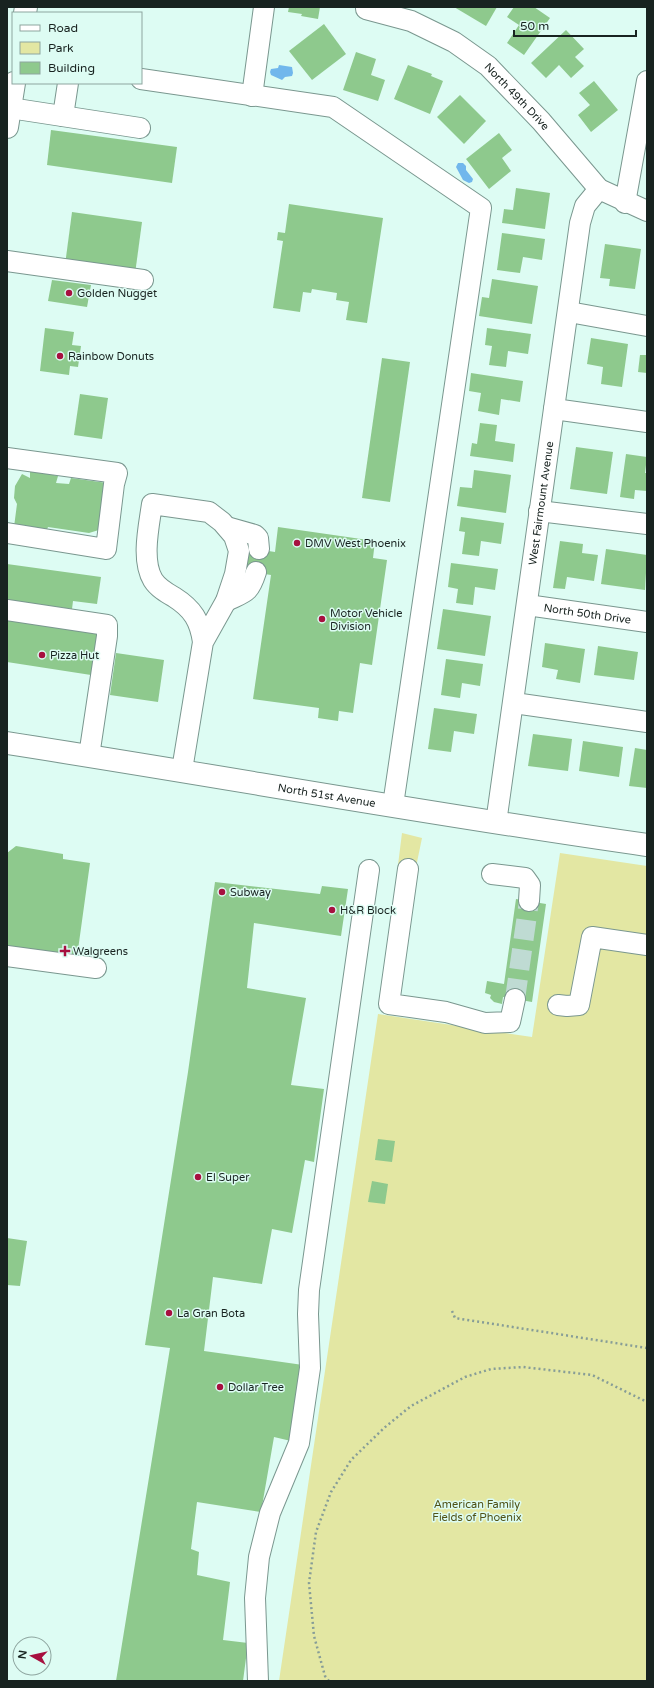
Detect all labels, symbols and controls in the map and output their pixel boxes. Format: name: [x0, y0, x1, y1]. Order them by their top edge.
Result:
legend: [12, 12, 142, 84]
scale bar: [514, 12, 636, 38]
text: 50 m: [520, 19, 549, 33]
text: Road: [48, 21, 78, 35]
text: Park: [48, 41, 74, 55]
street label: North 49th Drive: [482, 60, 552, 133]
text: Building: [48, 61, 95, 75]
place label: Golden Nugget: [77, 287, 157, 300]
marker: Golden Nugget: [64, 288, 74, 298]
place label: Rainbow Donuts: [68, 350, 154, 363]
marker: Rainbow Donuts: [55, 351, 65, 361]
street label: West Fairmount Avenue: [526, 440, 556, 566]
place label: DMV West Phoenix: [305, 537, 406, 550]
marker: DMV West Phoenix: [292, 538, 302, 548]
street label: North 50th Drive: [543, 601, 632, 626]
place label: Motor Vehicle Division: [330, 607, 403, 633]
marker: Motor Vehicle Division: [317, 614, 327, 624]
place label: Pizza Hut: [50, 649, 99, 662]
marker: Pizza Hut: [37, 650, 47, 660]
street label: North 51st Avenue: [277, 781, 377, 810]
place label: Subway: [230, 886, 271, 899]
marker: Subway: [217, 887, 227, 897]
place label: H&R Block: [340, 904, 396, 917]
marker: H&R Block: [327, 905, 337, 915]
place label: Walgreens: [73, 945, 128, 958]
marker: Walgreens: [60, 946, 70, 956]
place label: El Super: [206, 1171, 250, 1184]
marker: El Super: [193, 1172, 203, 1182]
place label: La Gran Bota: [177, 1307, 245, 1320]
marker: La Gran Bota: [164, 1308, 174, 1318]
place label: Dollar Tree: [228, 1381, 284, 1394]
marker: Dollar Tree: [215, 1382, 225, 1392]
park label: American Family Fields of Phoenix: [432, 1498, 522, 1524]
north arrow: [12, 1636, 52, 1676]
text: N: [16, 1649, 30, 1660]

